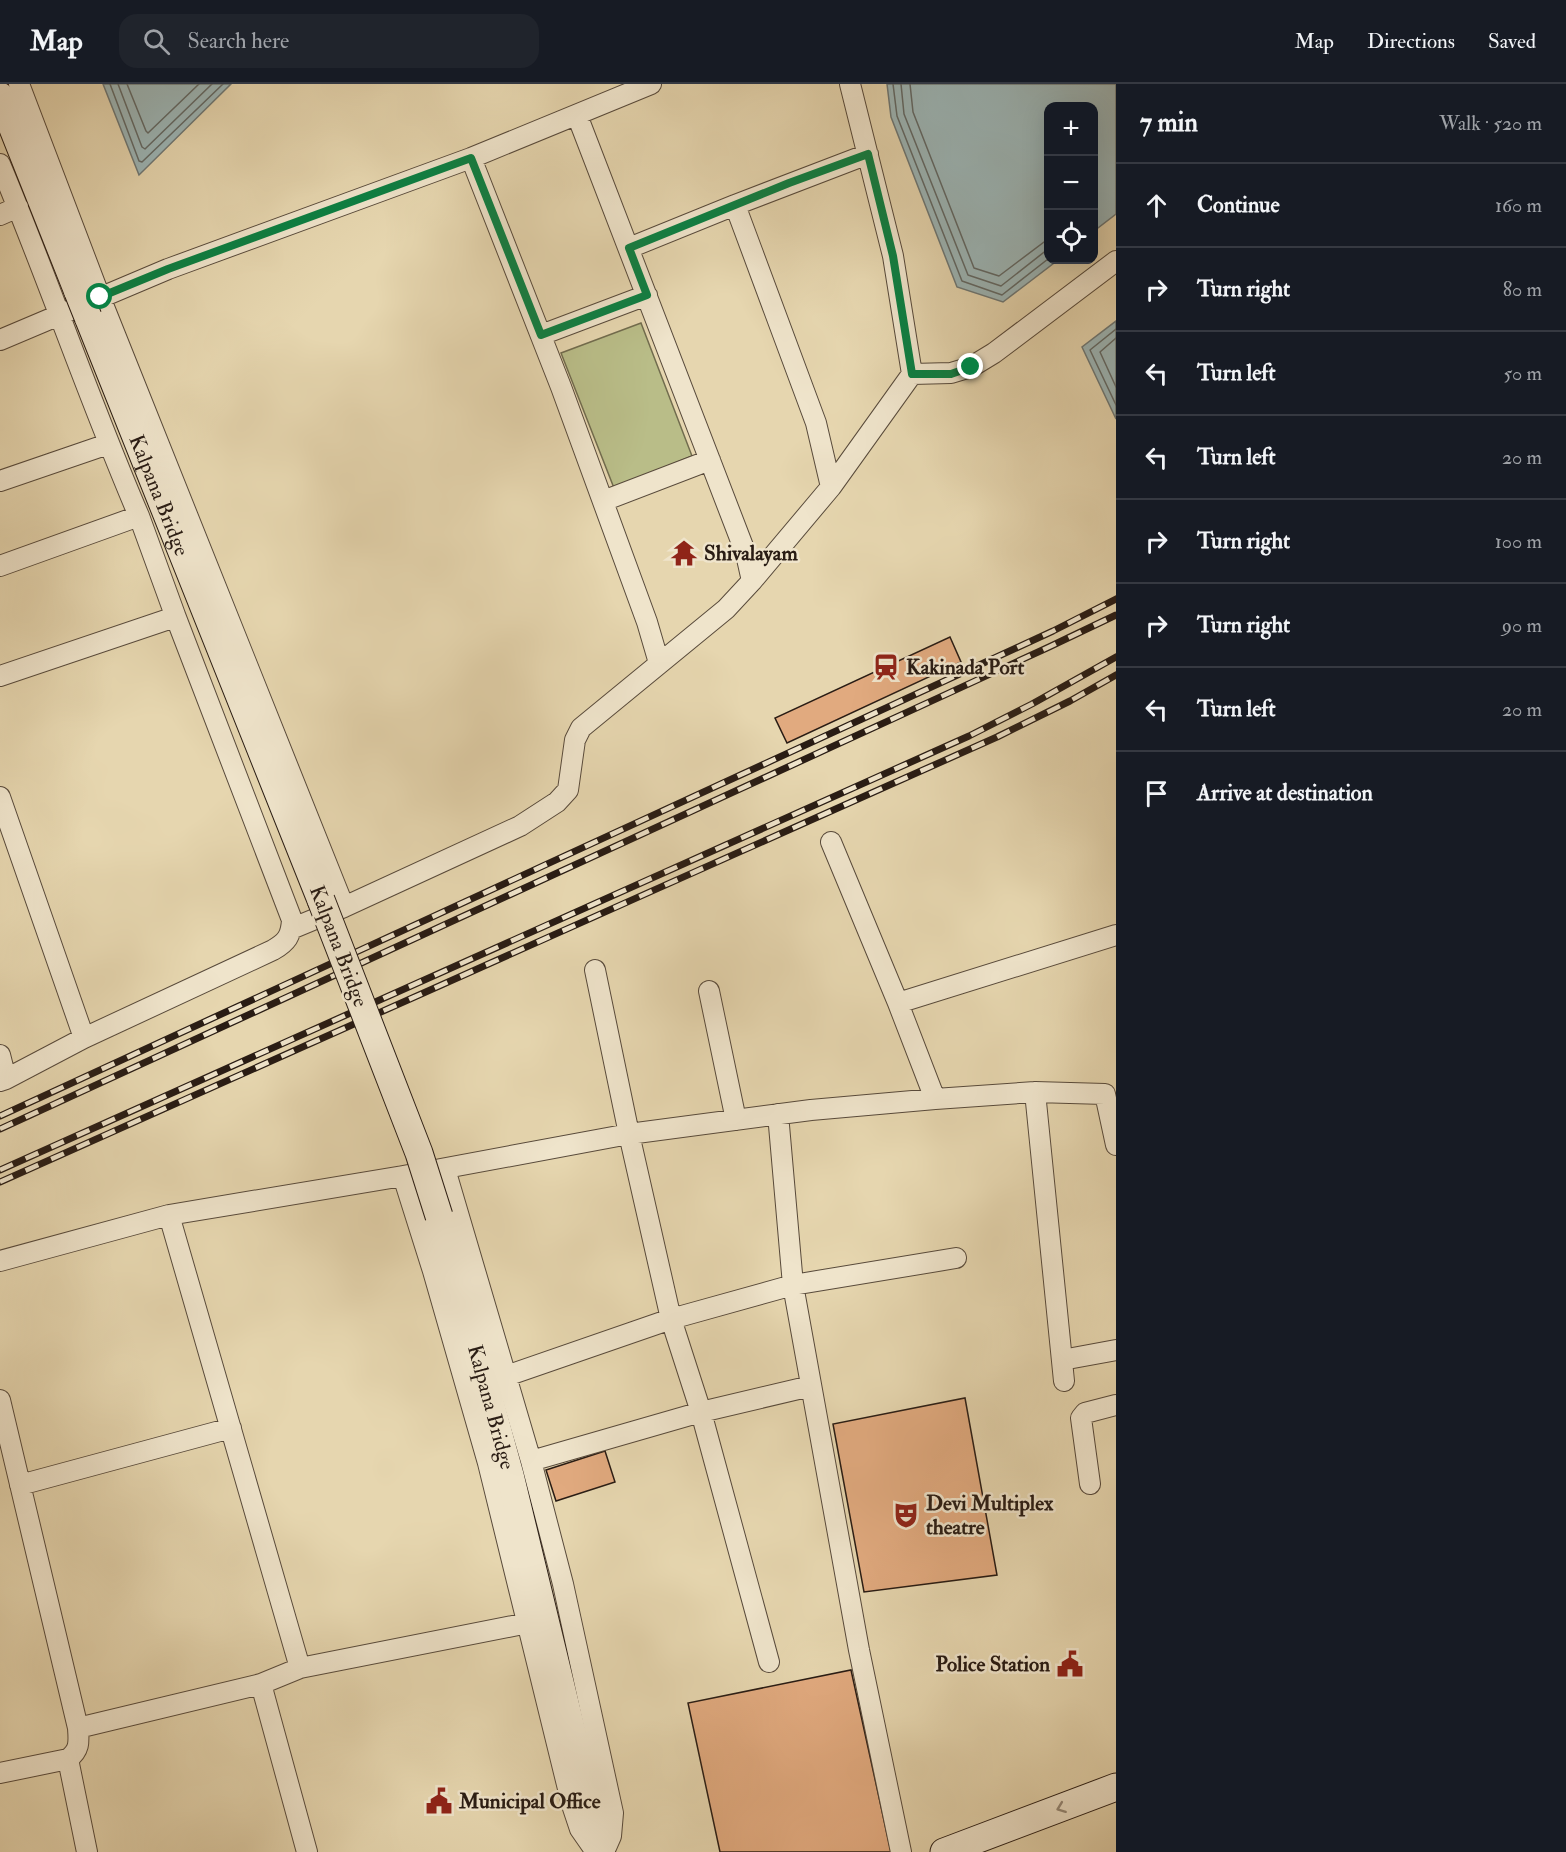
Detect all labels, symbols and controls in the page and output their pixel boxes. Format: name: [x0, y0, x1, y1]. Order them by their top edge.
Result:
search box: [119, 14, 539, 68]
text: Map: [30, 24, 83, 59]
icon: search: [140, 25, 173, 58]
text: Search here: [188, 27, 289, 55]
text: Map: [1294, 28, 1334, 55]
text: Directions: [1367, 28, 1455, 55]
text: Saved: [1488, 28, 1536, 55]
map controls: [1044, 102, 1098, 264]
button: +: [1044, 102, 1098, 156]
text: 7 min: [1140, 107, 1198, 139]
text: Walk · 520 m: [1439, 111, 1542, 136]
button: −: [1044, 156, 1098, 210]
icon: ahead: [1140, 189, 1173, 222]
text: Continue: [1197, 191, 1280, 219]
text: 160 m: [1495, 193, 1542, 218]
button: locate: [1044, 210, 1098, 264]
icon: right: [1140, 273, 1173, 306]
text: Turn right: [1197, 275, 1290, 303]
text: 80 m: [1503, 277, 1542, 302]
route start: [86, 283, 112, 309]
route end: [957, 353, 983, 379]
icon: left: [1140, 357, 1173, 390]
text: Turn left: [1197, 359, 1276, 387]
text: 50 m: [1503, 361, 1542, 386]
street label: Kalpana Bridge: [122, 431, 195, 560]
icon: left: [1140, 441, 1173, 474]
text: Turn left: [1197, 443, 1276, 471]
text: 20 m: [1502, 445, 1542, 470]
icon: right: [1140, 525, 1173, 558]
text: Turn right: [1197, 527, 1290, 555]
text: 100 m: [1495, 529, 1542, 554]
temple icon: Shivalayam: [669, 538, 699, 568]
place label: Shivalayam: [704, 540, 798, 567]
icon: right: [1140, 609, 1173, 642]
text: Turn right: [1197, 611, 1290, 639]
text: 90 m: [1502, 613, 1542, 638]
station icon: Kakinada Port: [871, 652, 901, 682]
place label: Kakinada Port: [906, 654, 1024, 681]
icon: left: [1140, 693, 1173, 726]
text: Turn left: [1197, 695, 1276, 723]
text: 20 m: [1502, 697, 1542, 722]
icon: arrive: [1140, 777, 1173, 810]
text: Arrive at destination: [1197, 779, 1373, 807]
street label: Kalpana Bridge: [303, 881, 374, 1011]
street label: Kalpana Bridge: [461, 1342, 521, 1473]
place label: Devi Multiplex theatre: [926, 1490, 1054, 1541]
theatre icon: Devi Multiplex theatre: [891, 1500, 921, 1530]
public building icon: Police Station: [1055, 1649, 1085, 1679]
place label: Police Station: [935, 1651, 1050, 1678]
public building icon: Municipal Office: [424, 1786, 454, 1816]
place label: Municipal Office: [458, 1788, 601, 1815]
one-way arrow: [1056, 1801, 1067, 1813]

